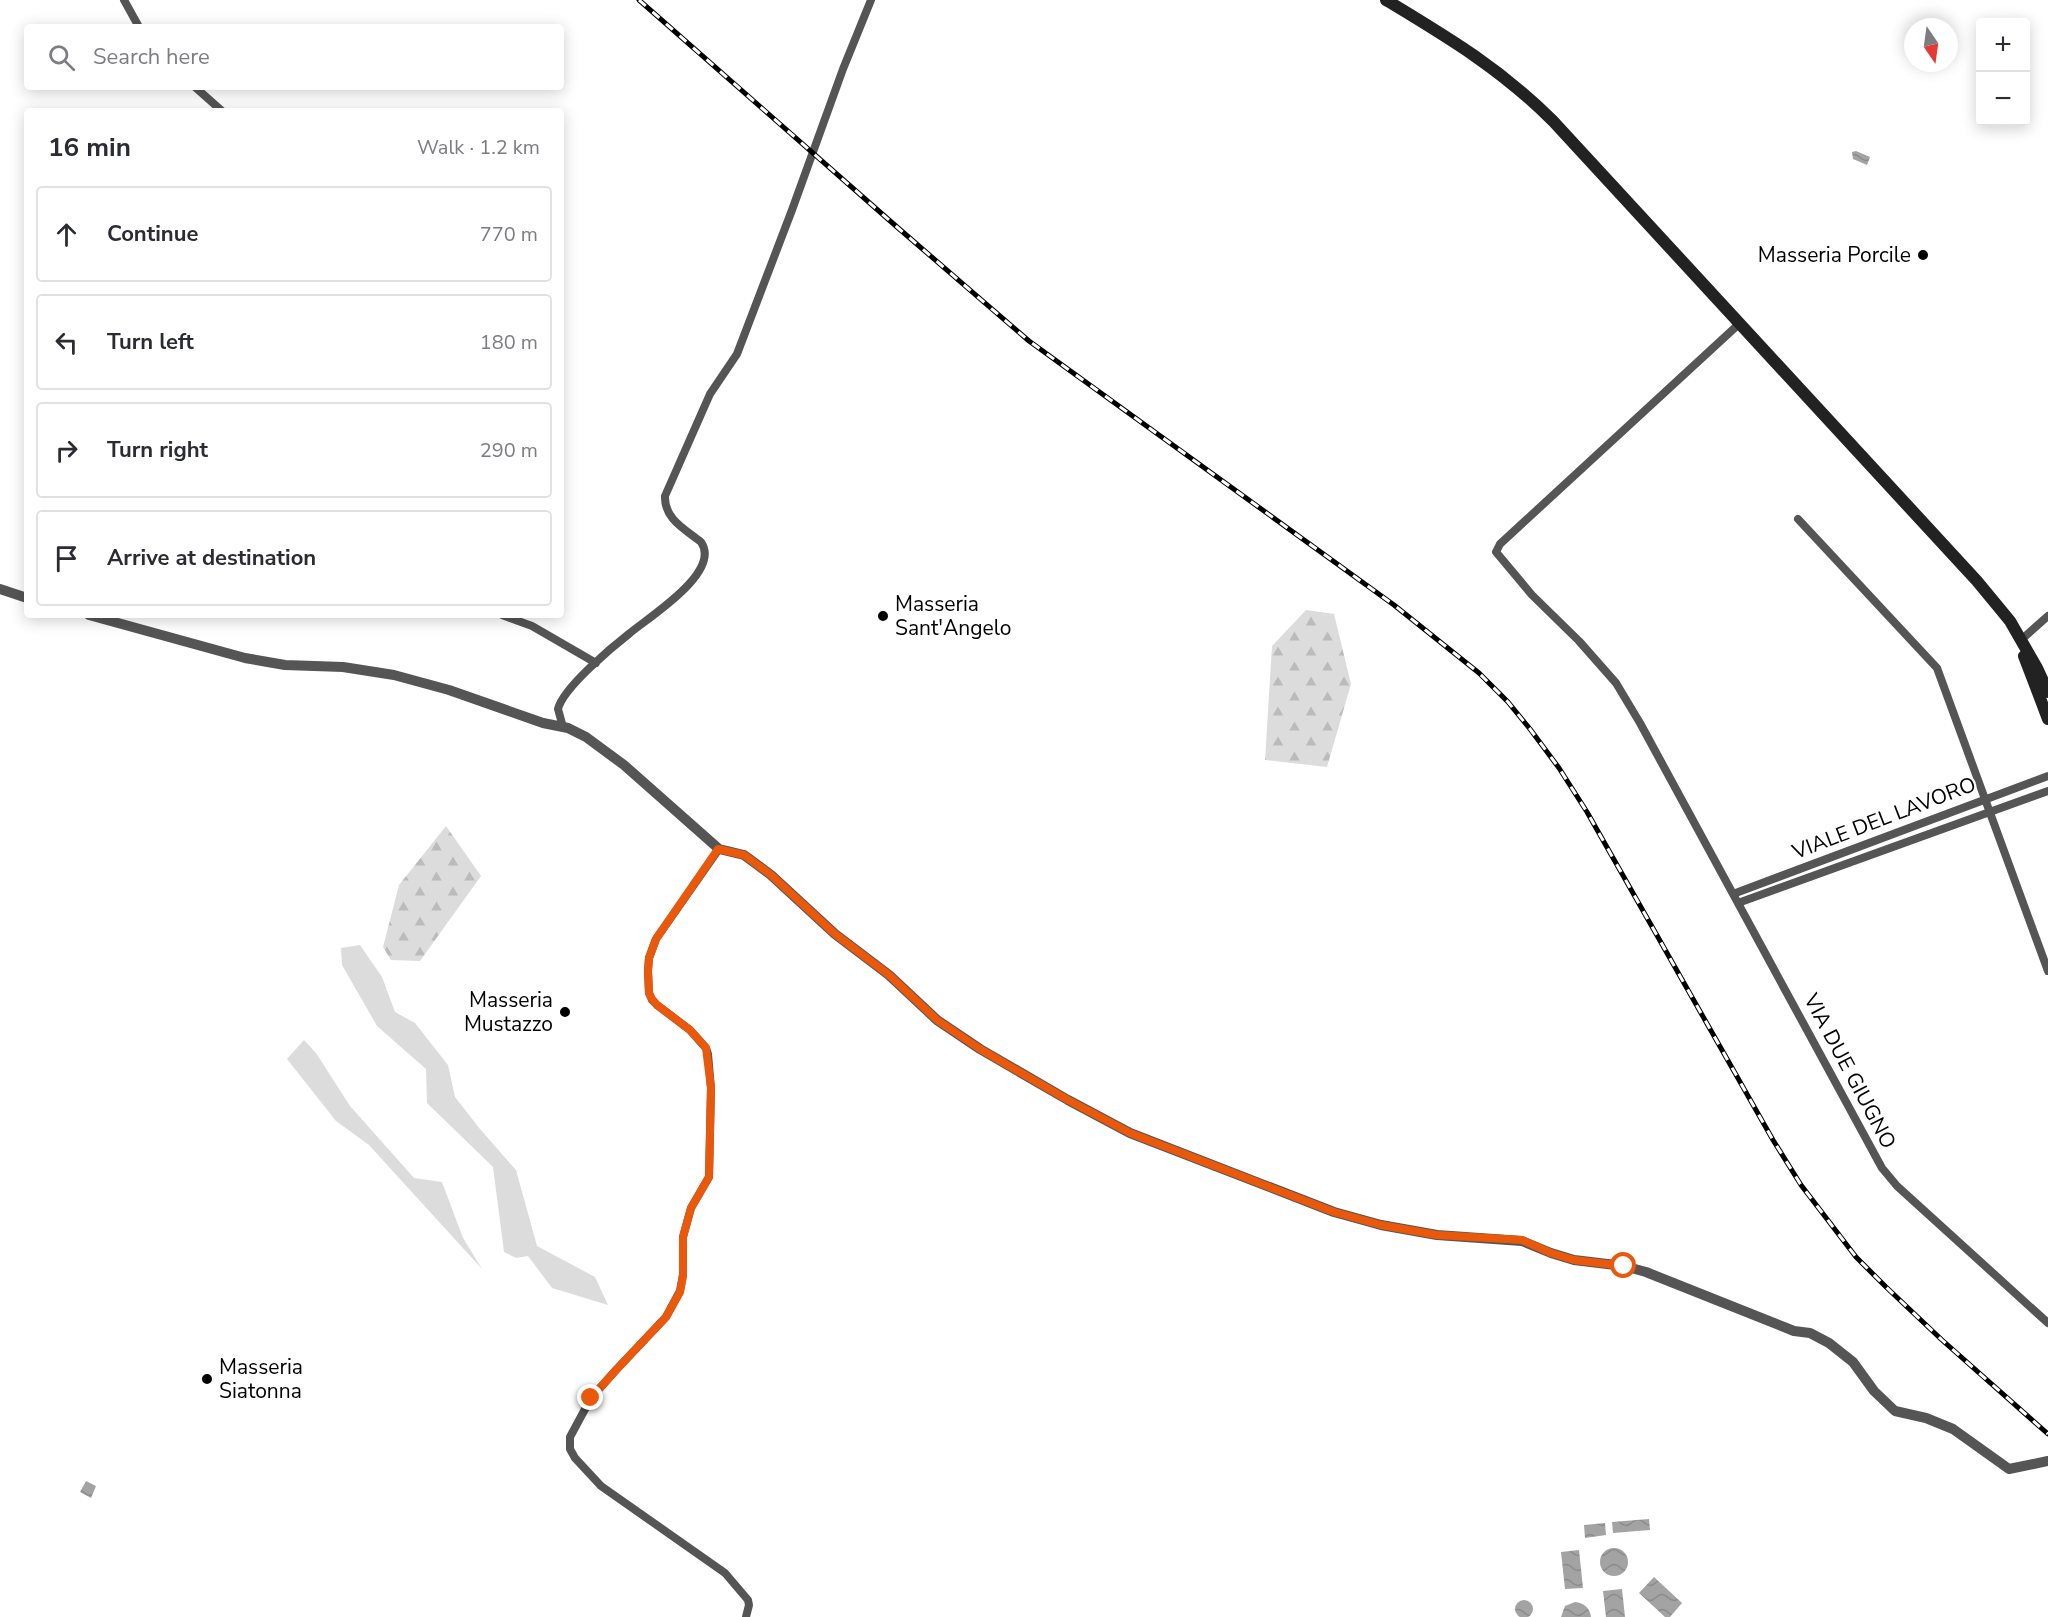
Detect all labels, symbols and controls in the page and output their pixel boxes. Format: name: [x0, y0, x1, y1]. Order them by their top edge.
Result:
north arrow: [1904, 18, 1958, 72]
map controls: [1976, 18, 2030, 126]
button: +: [1976, 18, 2030, 72]
search box: [24, 24, 564, 90]
icon: search: [45, 41, 78, 74]
text: Search here: [93, 42, 210, 72]
button: −: [1976, 72, 2030, 126]
text: 16 min: [48, 130, 131, 165]
text: Walk · 1.2 km: [417, 134, 540, 161]
icon: ahead: [50, 218, 83, 251]
text: Continue: [107, 219, 198, 249]
text: 770 m: [480, 221, 538, 248]
place label: Masseria Porcile: [1758, 241, 1911, 269]
marker: Masseria Porcile: [1916, 248, 1930, 262]
icon: left: [50, 326, 83, 359]
text: Turn left: [107, 327, 194, 357]
text: 180 m: [480, 329, 538, 356]
icon: right: [50, 434, 83, 467]
text: Turn right: [107, 435, 208, 465]
text: 290 m: [480, 437, 538, 464]
icon: arrive: [50, 542, 83, 575]
text: Arrive at destination: [107, 543, 316, 573]
place label: Masseria Sant'Angelo: [895, 590, 1011, 642]
marker: Masseria Sant'Angelo: [876, 609, 890, 623]
street label: VIALE DEL LAVORO: [1787, 770, 1980, 866]
place label: Masseria Mustazzo: [464, 986, 553, 1038]
street label: VIA DUE GIUGNO: [1797, 988, 1903, 1153]
marker: Masseria Mustazzo: [558, 1005, 572, 1019]
route start: [1610, 1252, 1636, 1278]
place label: Masseria Siatonna: [219, 1353, 303, 1405]
marker: Masseria Siatonna: [200, 1372, 214, 1386]
route end: [577, 1384, 603, 1410]

